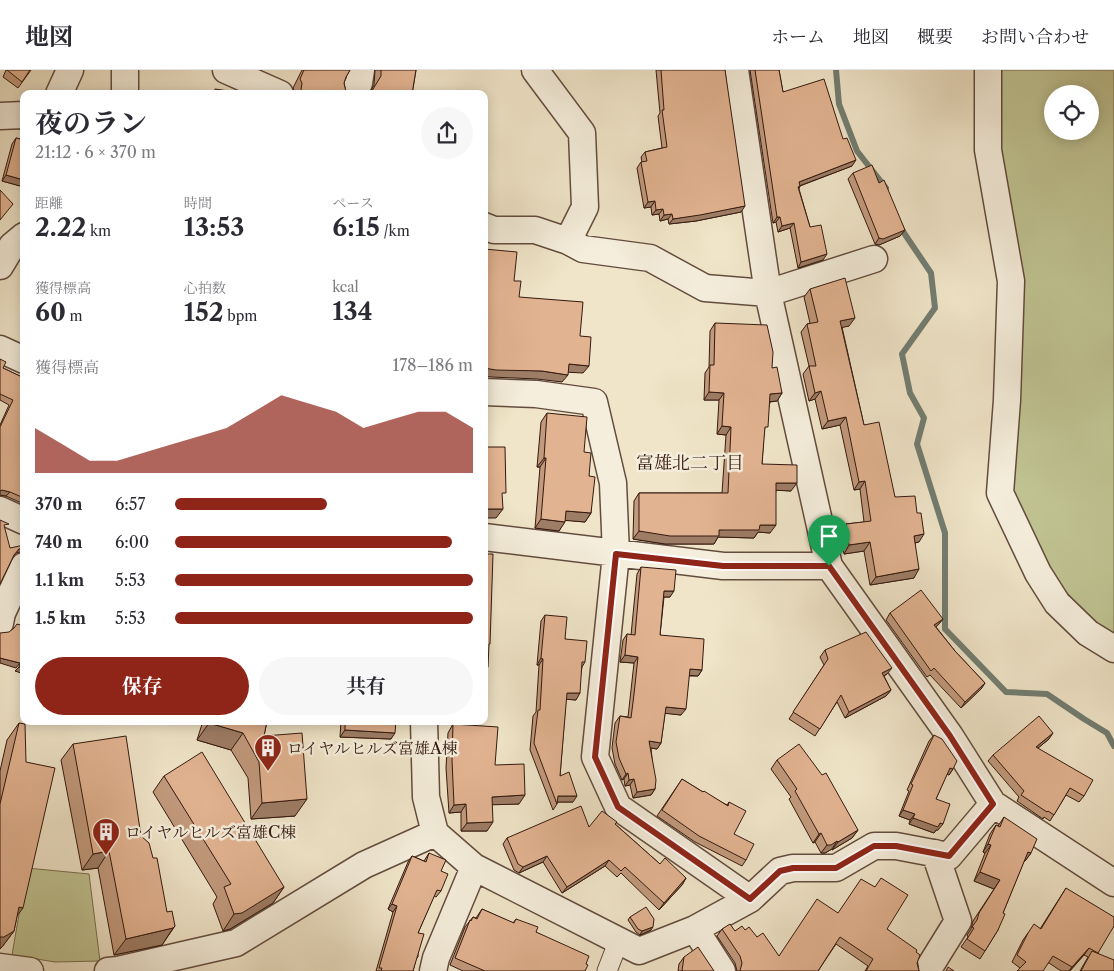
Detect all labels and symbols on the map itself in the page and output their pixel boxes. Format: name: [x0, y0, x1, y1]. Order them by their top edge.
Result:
district label: 富雄北二丁目: [636, 452, 744, 474]
pin: [808, 515, 850, 566]
building icon: ロイヤルヒルズ富雄A棟: [253, 733, 283, 772]
place label: ロイヤルヒルズ富雄A棟: [287, 738, 458, 758]
building icon: ロイヤルヒルズ富雄C棟: [91, 817, 121, 856]
place label: ロイヤルヒルズ富雄C棟: [125, 822, 296, 842]

